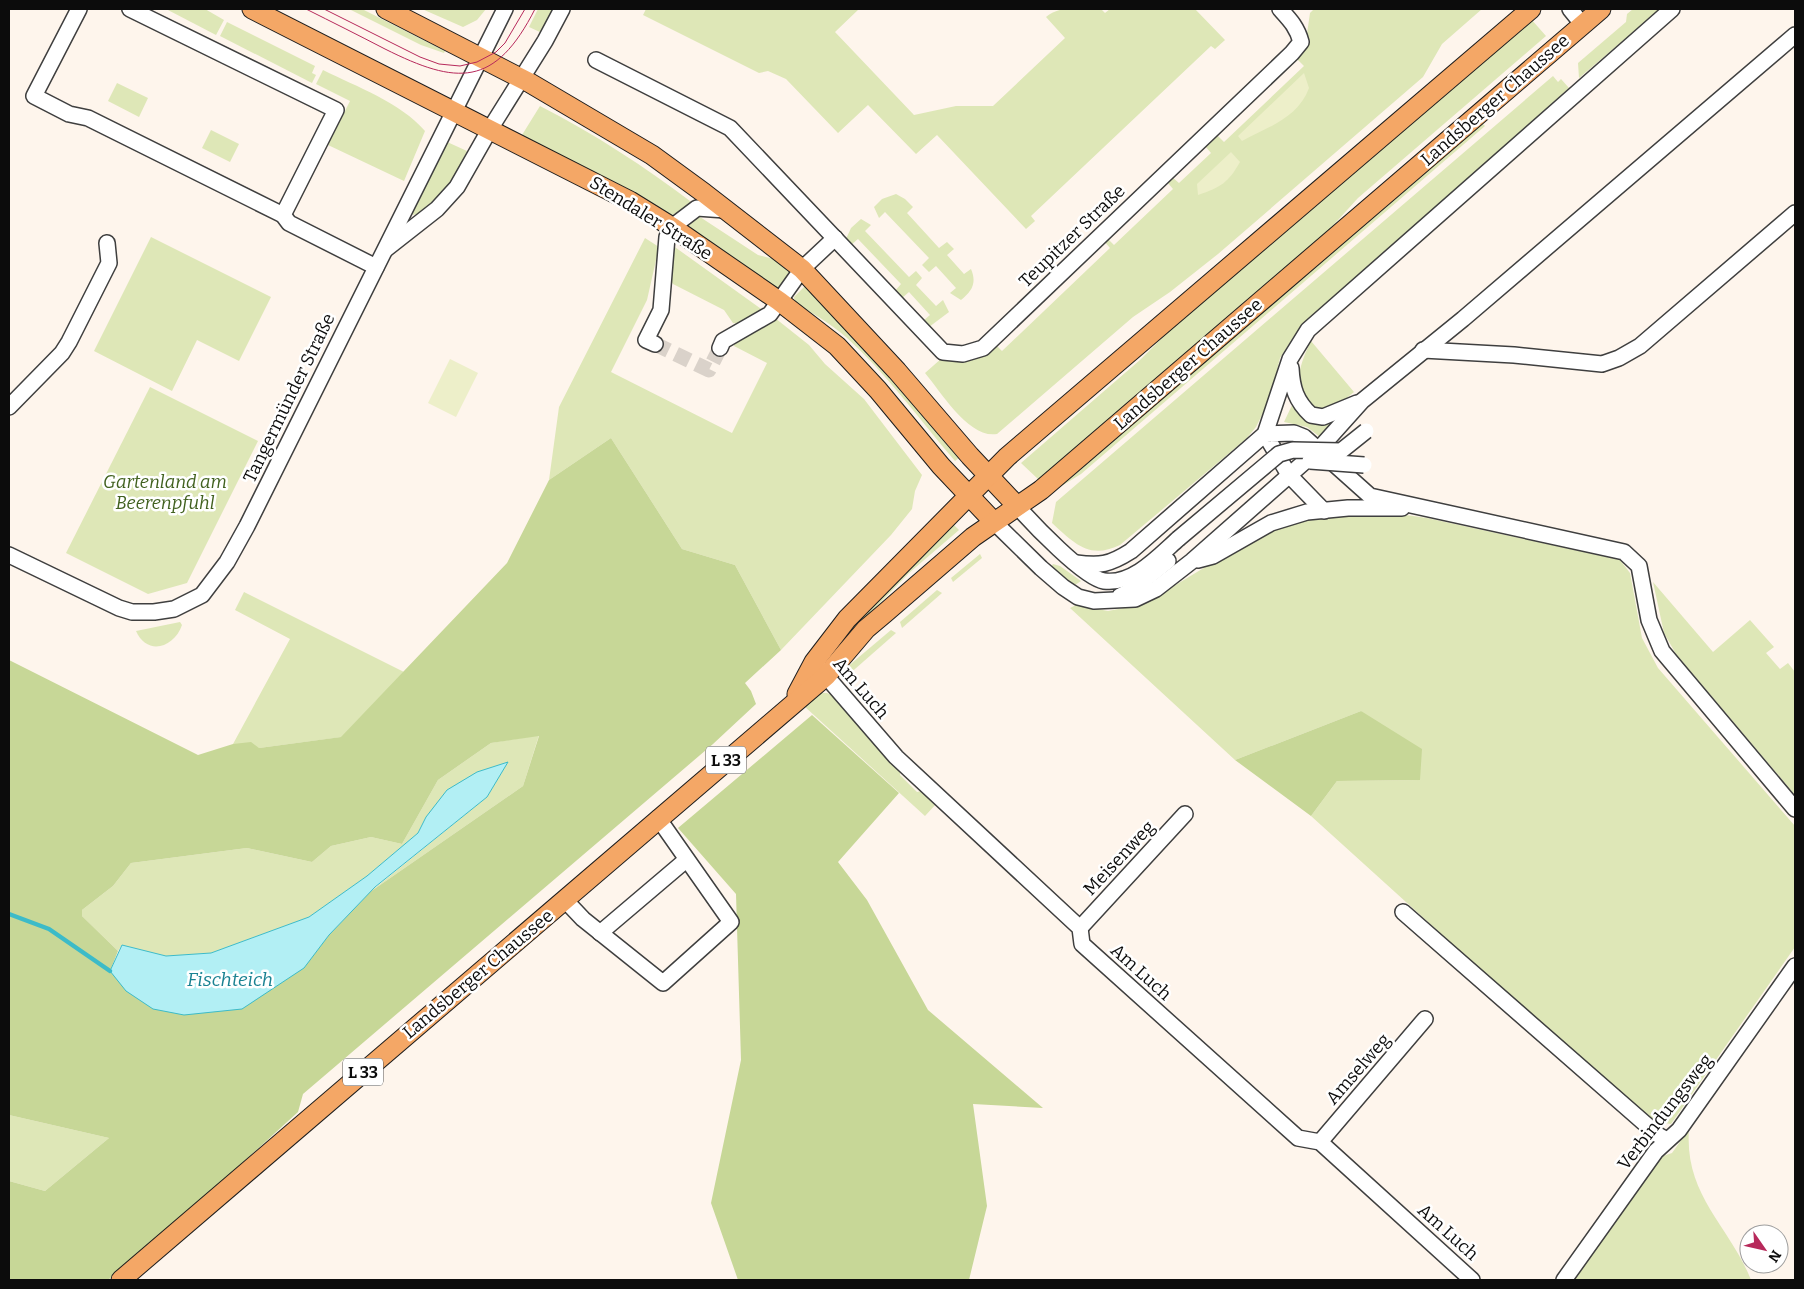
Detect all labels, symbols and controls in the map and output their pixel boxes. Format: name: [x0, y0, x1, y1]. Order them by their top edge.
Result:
street label: Landsberger Chaussee: [1416, 30, 1574, 170]
street label: Stendaler Straße: [586, 171, 716, 265]
street label: Teupitzer Straße: [1014, 180, 1130, 292]
street label: Landsberger Chaussee: [1109, 294, 1267, 434]
street label: Tangermünder Straße: [238, 310, 340, 486]
park label: Gartenland am Beerenpfuhl: [103, 471, 227, 514]
street label: Am Luch: [828, 653, 894, 723]
road number: L 33: [706, 746, 746, 774]
street label: Meisenweg: [1079, 816, 1159, 900]
street label: Landsberger Chaussee: [398, 905, 558, 1043]
street label: Am Luch: [1106, 939, 1176, 1005]
water label: Fischteich: [187, 968, 273, 991]
street label: Amselweg: [1321, 1029, 1395, 1109]
street label: Verbindungsweg: [1613, 1050, 1717, 1174]
road number: L 33: [343, 1058, 383, 1086]
street label: Am Luch: [1413, 1199, 1483, 1265]
north arrow: [1739, 1224, 1789, 1274]
text: N: [1764, 1247, 1784, 1265]

